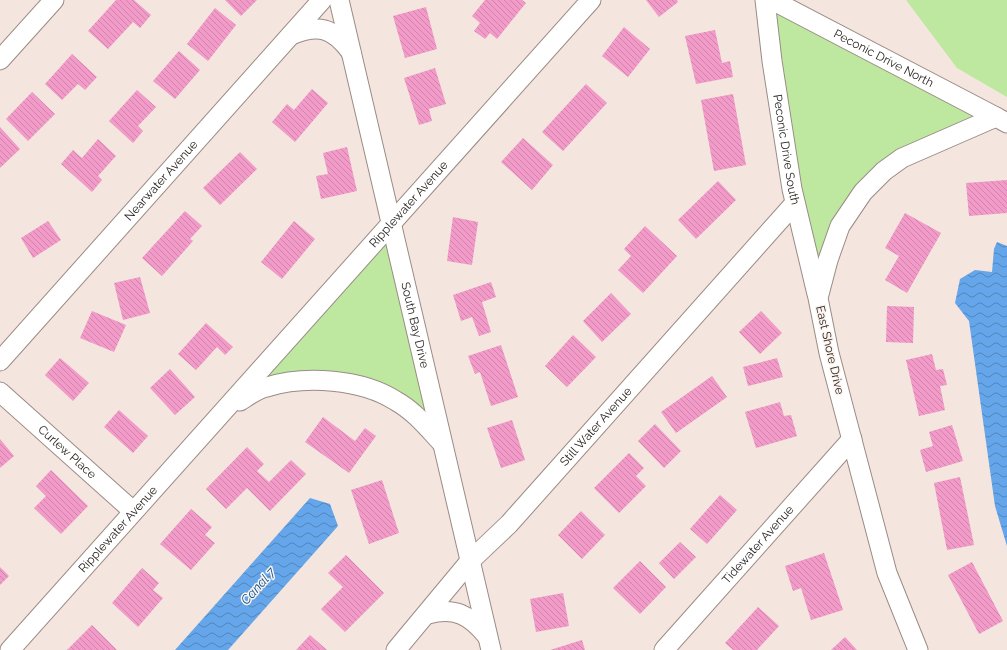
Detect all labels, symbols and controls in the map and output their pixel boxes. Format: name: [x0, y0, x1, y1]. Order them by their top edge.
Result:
street label: Peconic Drive North: [831, 27, 936, 90]
street label: Peconic Drive South: [770, 93, 802, 206]
street label: Nearwater Avenue: [122, 137, 201, 223]
street label: Ripplewater Avenue: [366, 158, 451, 250]
street label: South Bay Drive: [398, 281, 432, 370]
street label: East Shore Drive: [813, 304, 847, 396]
street label: Still Water Avenue: [557, 384, 635, 469]
street label: Curlew Place: [35, 422, 99, 482]
street label: Ripplewater Avenue: [76, 483, 160, 575]
street label: Tidewater Avenue: [719, 503, 796, 587]
water label: Canal 7: [238, 564, 279, 608]

